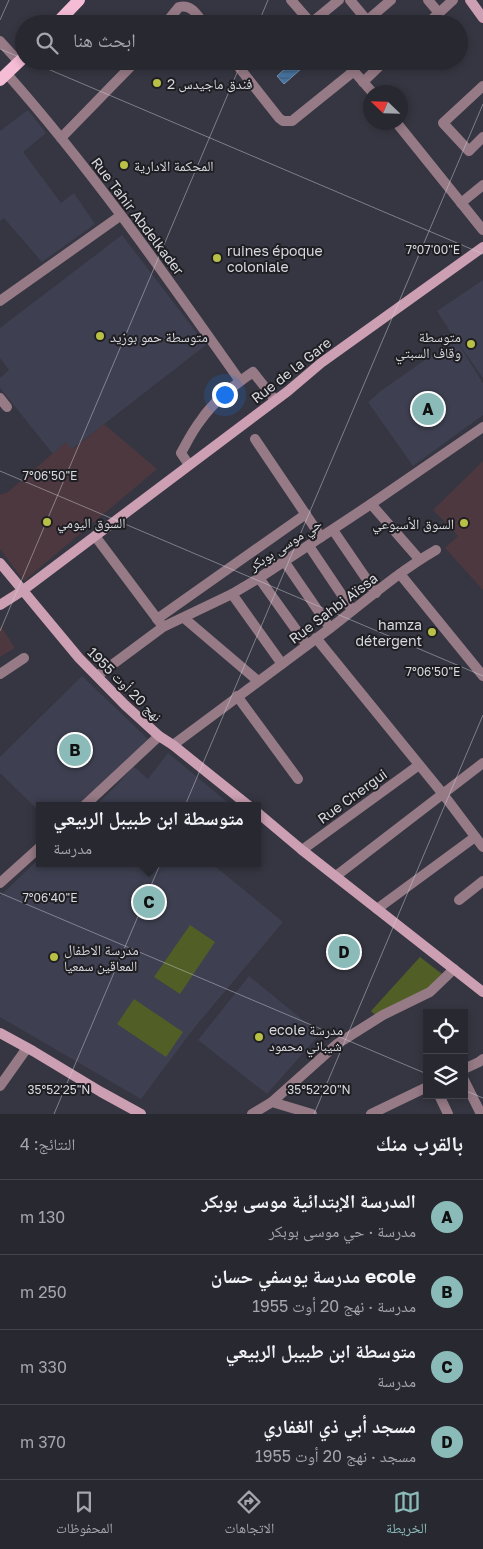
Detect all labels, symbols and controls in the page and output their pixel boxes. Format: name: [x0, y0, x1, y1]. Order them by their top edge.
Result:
search box: [15, 15, 468, 70]
text: ابحث هنا: [73, 28, 136, 51]
icon: search: [33, 29, 61, 57]
place label: فندق ماجيدس 2: [167, 75, 253, 93]
marker: فندق ماجيدس 2: [151, 77, 163, 89]
north arrow: [363, 85, 408, 130]
street label: Rue Tahir Abdelkader: [88, 154, 188, 279]
place label: المحكمة الادارية: [134, 157, 214, 175]
marker: المحكمة الادارية: [118, 159, 130, 171]
place label: ruines époque coloniale: [227, 242, 323, 275]
text: 7°07'00"E: [406, 242, 460, 257]
marker: ruines époque coloniale: [211, 252, 223, 264]
place label: متوسطة حمو بوزيد: [110, 328, 208, 346]
place label: متوسطة وقاف السبتي: [395, 328, 461, 364]
marker: متوسطة حمو بوزيد: [94, 330, 106, 342]
street label: Rue de la Gare: [248, 334, 334, 406]
marker: متوسطة وقاف السبتي: [465, 338, 477, 350]
your location: [212, 382, 238, 408]
pin: A: [412, 390, 444, 428]
text: 7°06'50"E: [23, 468, 77, 483]
place label: السوق اليومي: [57, 514, 126, 534]
street label: حي موسى بوبكر: [244, 514, 327, 577]
place label: السوق الأسبوعي: [372, 515, 454, 535]
marker: السوق اليومي: [41, 516, 53, 528]
marker: السوق الأسبوعي: [458, 517, 470, 529]
street label: Rue Sahbi Aïssa: [285, 569, 381, 647]
place label: hamza détergent: [355, 616, 422, 649]
marker: hamza détergent: [426, 626, 438, 638]
street label: نهج 20 أوت 1955: [83, 643, 166, 726]
text: 7°06'50"E: [406, 664, 460, 679]
pin: B: [59, 731, 91, 769]
street label: Rue Chergui: [314, 765, 390, 827]
popup: [36, 802, 261, 867]
text: متوسطة ابن طبيبل الربيعي: [53, 806, 244, 829]
text: مدرسة: [53, 838, 92, 858]
pin: C: [133, 883, 165, 921]
text: 7°06'40"E: [22, 890, 78, 905]
pin: D: [328, 933, 360, 971]
place label: مدرسة الاطفال المعاقين سمعيا: [64, 941, 139, 975]
marker: مدرسة الاطفال المعاقين سمعيا: [48, 951, 60, 963]
map controls: [423, 1009, 468, 1099]
button: locate: [423, 1009, 468, 1054]
place label: ecole مدرسة شيباني محمود: [269, 1021, 343, 1057]
marker: ecole مدرسة شيباني محمود: [253, 1031, 265, 1043]
button: layers: [423, 1054, 468, 1099]
text: 35°52'25"N: [28, 1082, 90, 1097]
text: 35°52'20"N: [287, 1082, 351, 1097]
text: بالقرب منك: [376, 1130, 463, 1156]
text: النتائج: 4: [20, 1134, 75, 1154]
text: المدرسة الإبتدائية موسى بوبكر: [202, 1189, 416, 1212]
text: 130 m: [20, 1207, 65, 1227]
text: A: [441, 1207, 453, 1227]
text: مدرسة · حي موسى بوبكر: [269, 1221, 416, 1241]
text: ecole مدرسة يوسفي حسان: [211, 1264, 416, 1287]
text: 250 m: [20, 1282, 67, 1302]
text: B: [441, 1282, 453, 1302]
text: مدرسة · نهج 20 أوت 1955: [252, 1296, 416, 1316]
text: متوسطة ابن طبيبل الربيعي: [226, 1339, 416, 1362]
text: 330 m: [20, 1357, 67, 1377]
text: C: [441, 1357, 453, 1377]
text: مدرسة: [377, 1371, 416, 1391]
text: مسجد أبي ذي الغفاري: [263, 1414, 416, 1437]
text: 370 m: [20, 1432, 66, 1452]
text: D: [441, 1432, 453, 1452]
text: مسجد · نهج 20 أوت 1955: [255, 1446, 416, 1466]
tab: المحفوظات: [56, 1488, 113, 1542]
tab: الاتجاهات: [225, 1488, 274, 1542]
tab: الخريطة: [386, 1488, 427, 1542]

